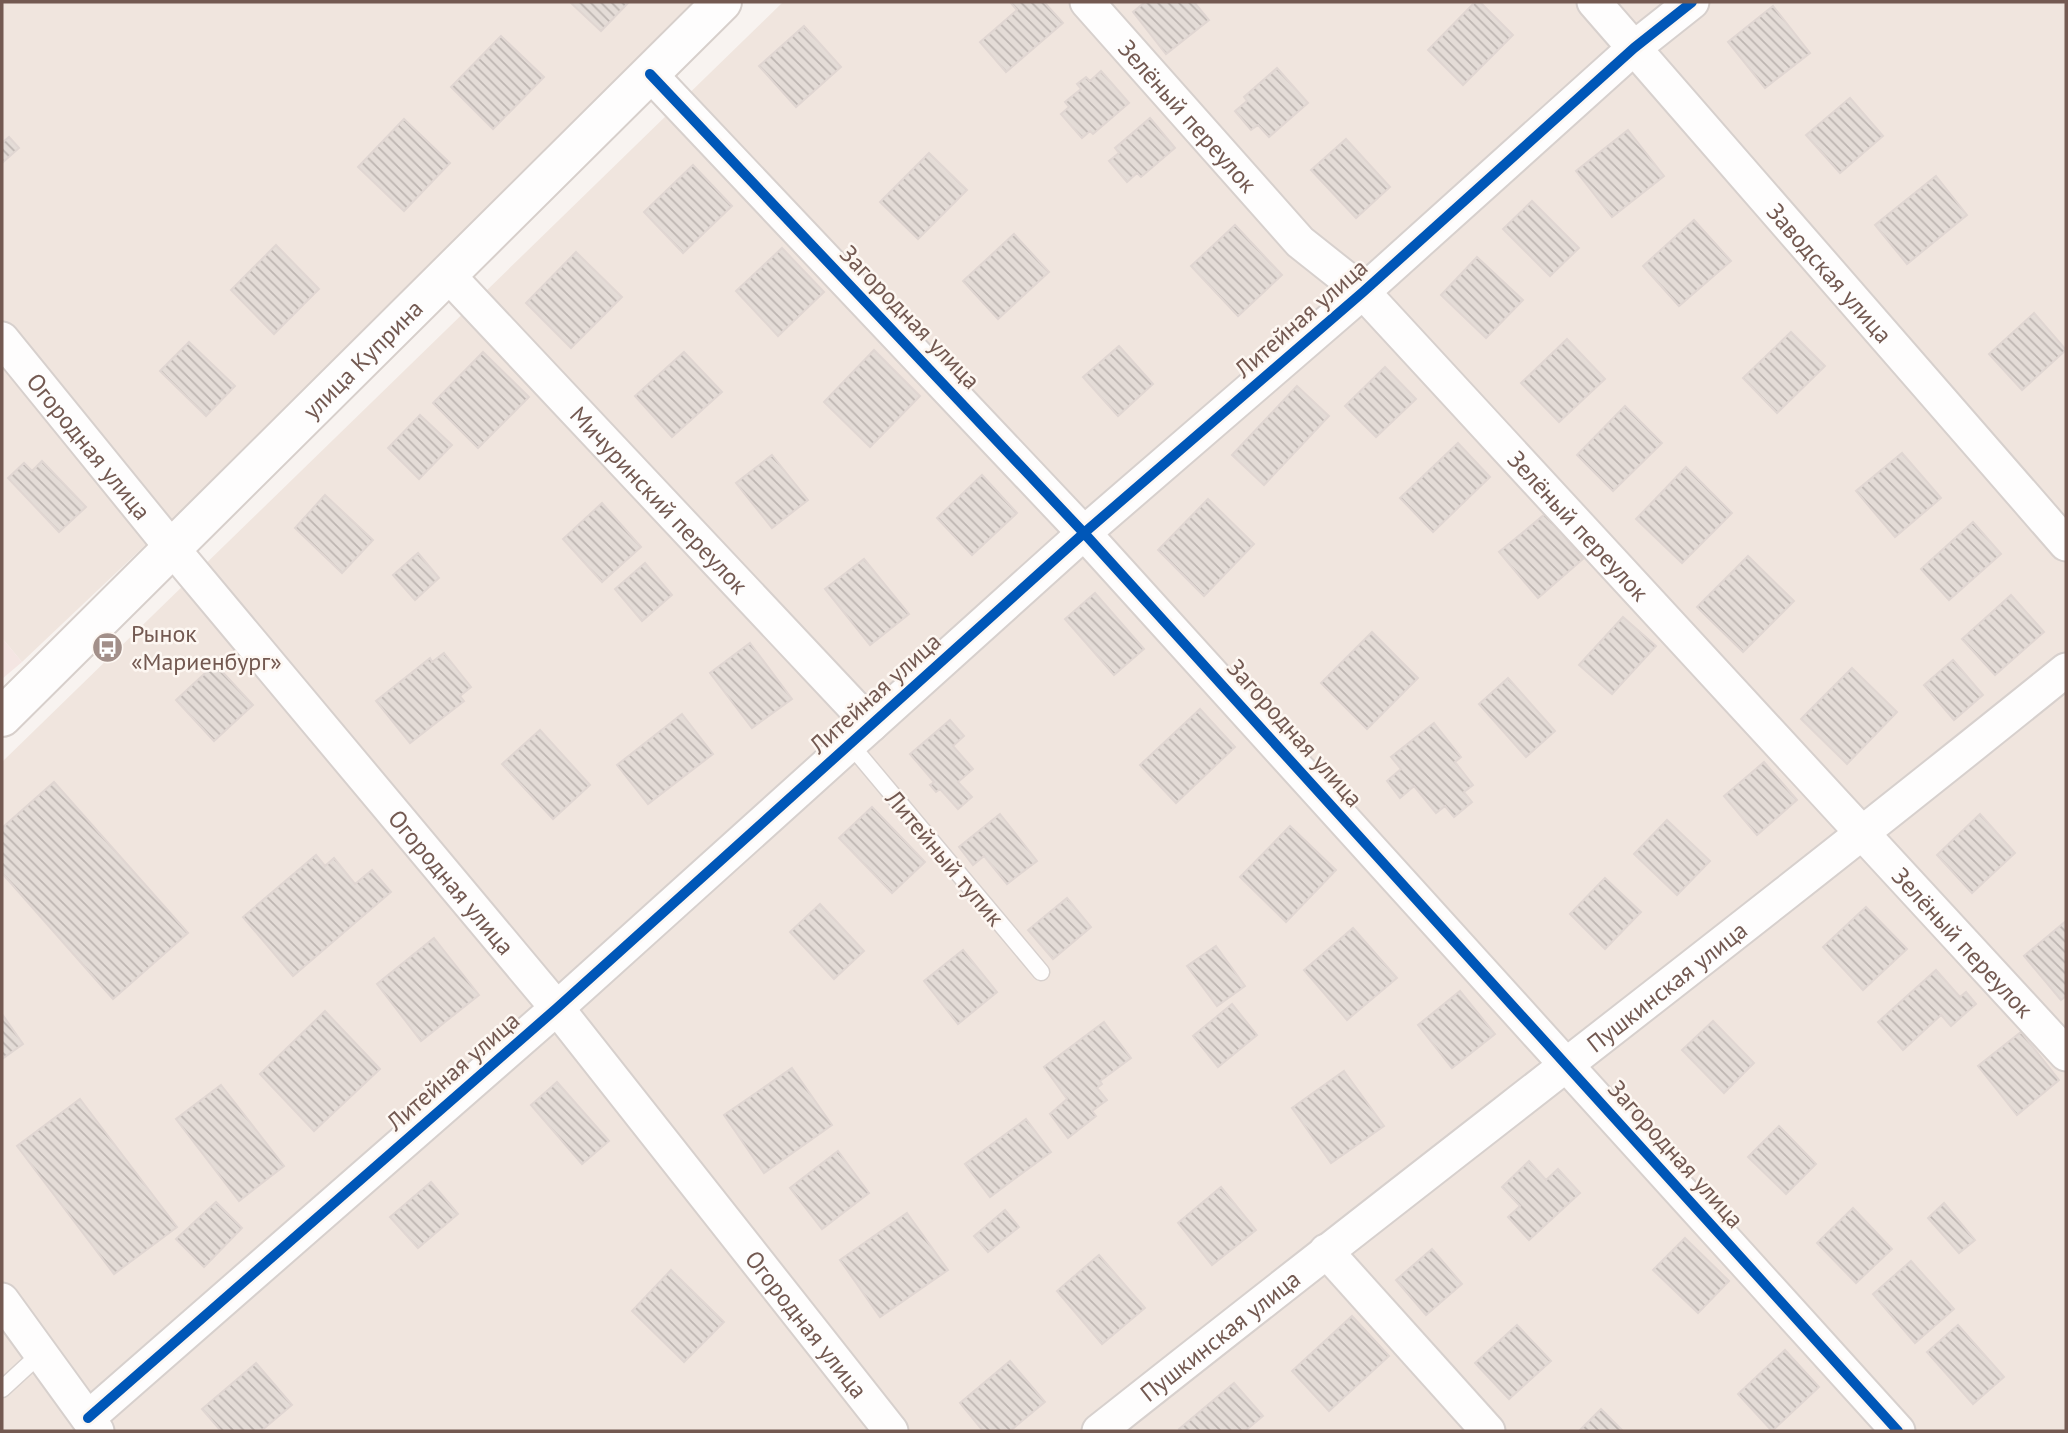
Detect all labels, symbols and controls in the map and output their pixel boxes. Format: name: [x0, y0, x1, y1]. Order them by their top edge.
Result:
street label: Зелёный переулок: [1112, 33, 1264, 199]
street label: Заводская улица: [1760, 196, 1899, 349]
street label: Загородная улица: [833, 238, 987, 396]
street label: Литейная улица: [1227, 252, 1374, 385]
street label: улица Куприна: [296, 293, 429, 425]
street label: Огородная улица: [20, 366, 158, 526]
street label: Мичуринский переулок: [564, 400, 755, 601]
street label: Зелёный переулок: [1501, 444, 1656, 608]
place label: Рынок «Мариенбург»: [131, 618, 282, 677]
street label: Литейная улица: [802, 626, 947, 761]
bus stop icon: Рынок «Мариенбург»: [91, 630, 125, 664]
street label: Загородная улица: [1220, 653, 1370, 813]
street label: Литейный тупик: [878, 783, 1011, 933]
street label: Огородная улица: [382, 803, 521, 961]
street label: Зелёный переулок: [1886, 860, 2041, 1025]
street label: Пушкинская улица: [1580, 914, 1753, 1059]
street label: Литейная улица: [379, 1005, 526, 1138]
street label: Загородная улица: [1601, 1074, 1751, 1234]
street label: Огородная улица: [739, 1244, 875, 1404]
street label: Пушкинская улица: [1133, 1263, 1306, 1408]

